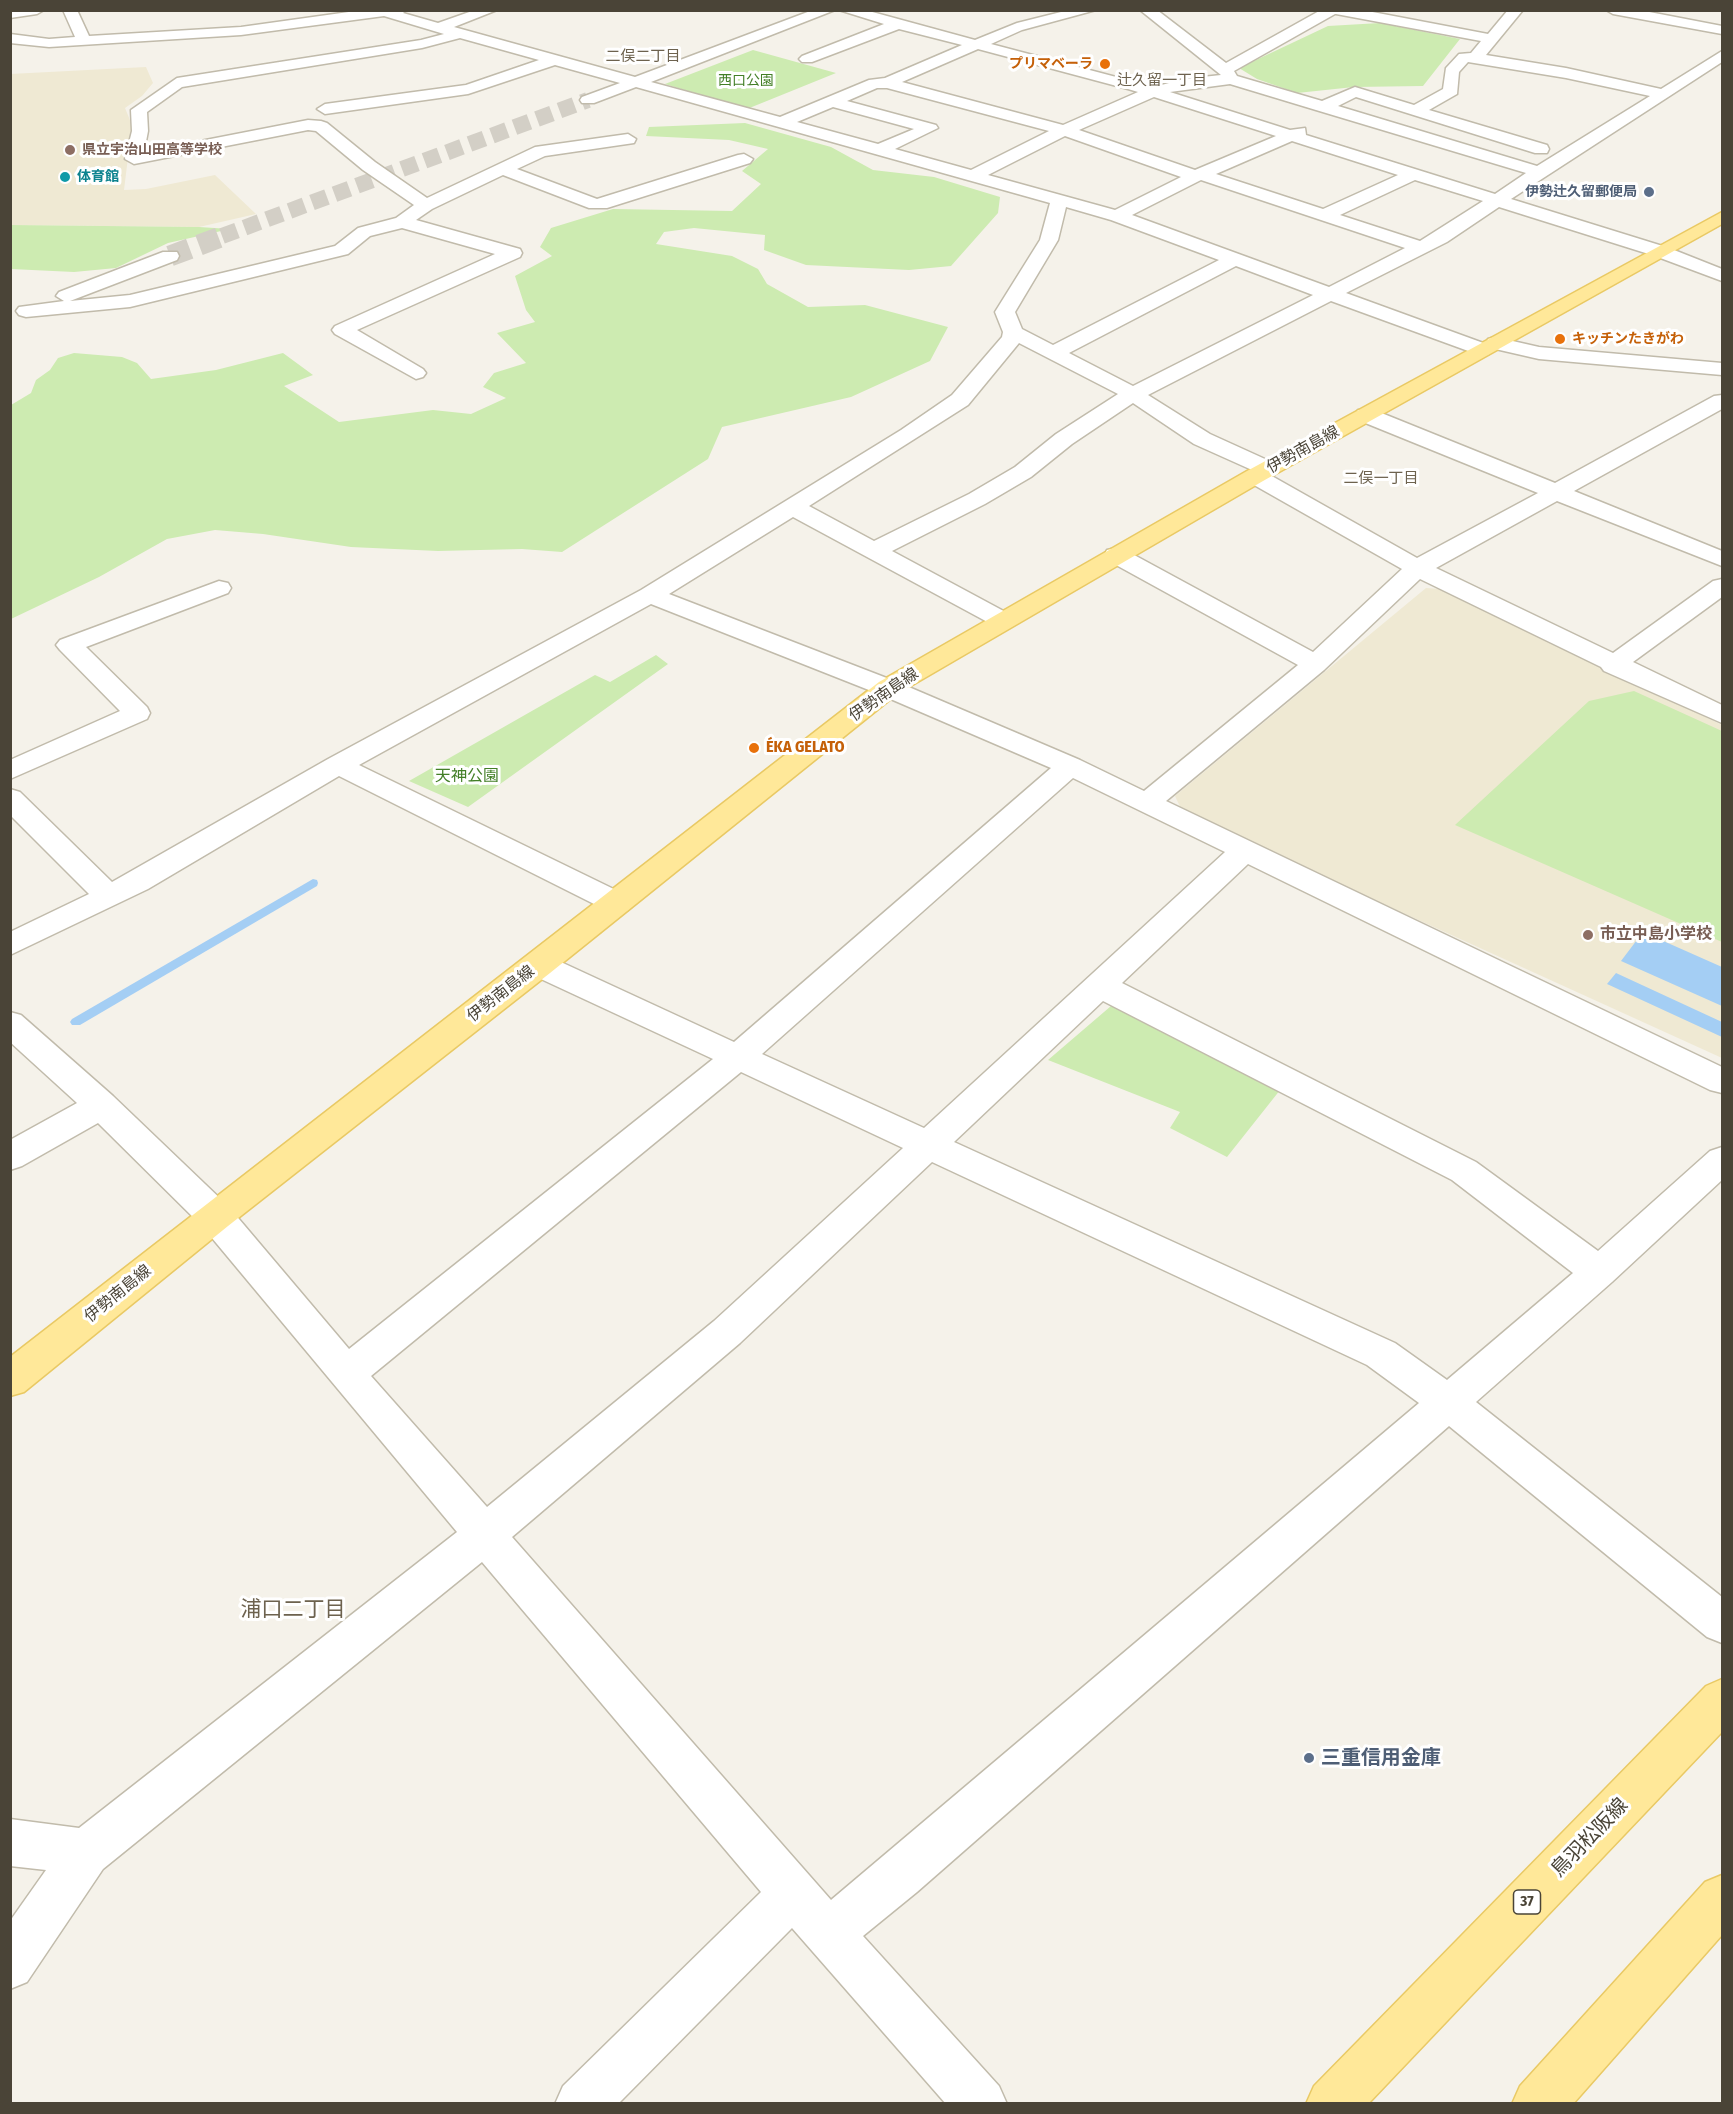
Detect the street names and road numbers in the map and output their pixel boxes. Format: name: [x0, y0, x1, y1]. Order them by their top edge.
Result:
street label: 伊勢南島線: [1263, 422, 1343, 478]
street label: 伊勢南島線: [846, 664, 922, 726]
street label: 伊勢南島線: [464, 962, 538, 1026]
street label: 伊勢南島線: [81, 1261, 155, 1327]
street label: 鳥羽松阪線: [1547, 1794, 1633, 1882]
road number: 37: [1514, 1890, 1540, 1914]

